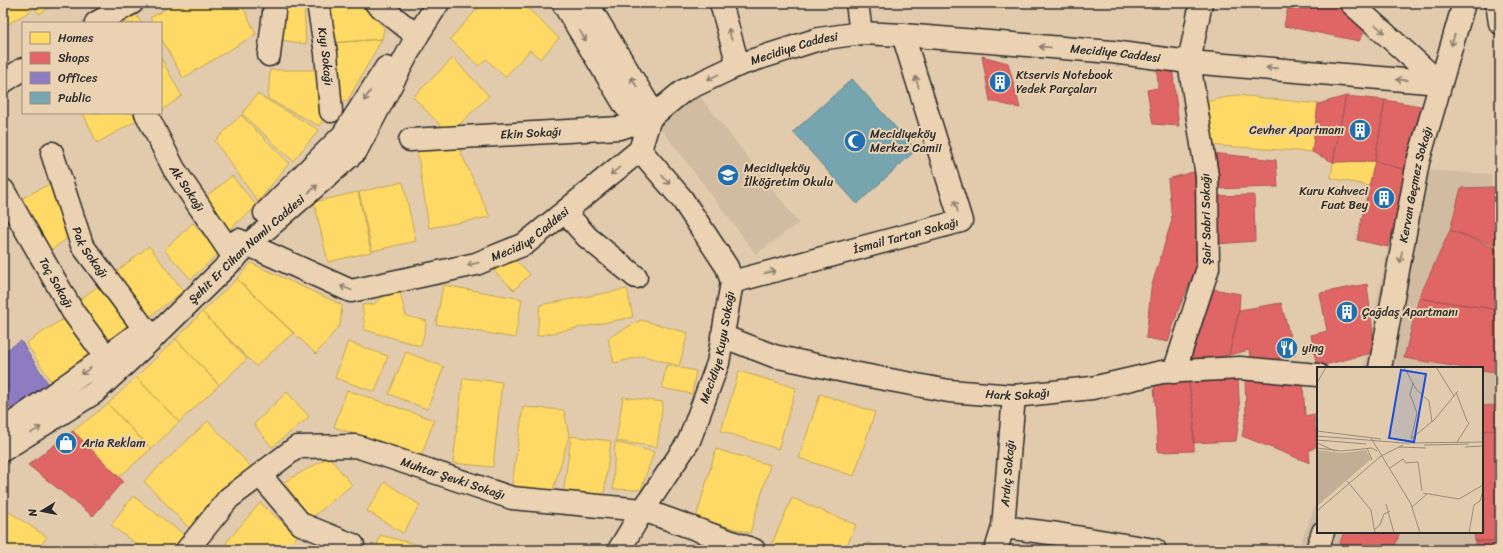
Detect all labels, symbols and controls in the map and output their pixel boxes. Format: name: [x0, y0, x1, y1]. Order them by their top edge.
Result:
legend: [22, 22, 162, 114]
one-way arrow: [1375, 24, 1385, 34]
street label: Mecidiye Caddesi: [747, 25, 840, 71]
street label: Kıyı Sokağı: [311, 26, 340, 87]
text: Homes: [58, 27, 94, 49]
one-way arrow: [726, 28, 733, 41]
one-way arrow: [580, 30, 588, 42]
one-way arrow: [1449, 34, 1456, 47]
street label: Mecidiye Caddesi: [1069, 38, 1162, 69]
one-way arrow: [1039, 44, 1052, 51]
text: Shops: [58, 47, 89, 69]
place label: Ktservis Notebook Yedek Parçaları: [1016, 64, 1114, 100]
one-way arrow: [1266, 65, 1279, 72]
text: Offices: [58, 67, 98, 89]
building icon: Ktservis Notebook Yedek Parçaları: [987, 69, 1013, 95]
one-way arrow: [707, 74, 719, 81]
one-way arrow: [630, 76, 638, 88]
one-way arrow: [913, 76, 921, 88]
one-way arrow: [1396, 76, 1409, 84]
text: Public: [58, 87, 91, 109]
one-way arrow: [363, 90, 371, 102]
building icon: Cevher Apartmanı: [1347, 117, 1373, 143]
place label: Cevher Apartmanı: [1249, 119, 1344, 141]
street label: Ekin Sokağı: [500, 120, 562, 146]
place label: Mecidiyeköy Merkez Camii: [870, 123, 942, 159]
street label: Kervan Geçmez Sokağı: [1392, 124, 1439, 244]
mosque icon: Mecidiyeköy Merkez Camii: [842, 128, 868, 154]
place label: Mecidiyeköy İlköğretim Okulu: [743, 157, 834, 193]
street label: Ak Sokağı: [163, 160, 211, 216]
school or university icon: Mecidiyeköy İlköğretim Okulu: [715, 162, 741, 188]
one-way arrow: [609, 167, 620, 176]
street label: Şair Sabri Sokağı: [1194, 173, 1218, 265]
one-way arrow: [661, 174, 670, 185]
place label: Kuru Kahveci Fuat Bey: [1299, 180, 1369, 216]
one-way arrow: [308, 184, 318, 193]
building icon: Kuru Kahveci Fuat Bey: [1371, 185, 1397, 211]
street label: Şehit Er Cihan Namlı Caddesi: [183, 189, 311, 309]
one-way arrow: [952, 199, 959, 212]
street label: Mecidiye Caddesi: [487, 201, 575, 268]
street label: İsmail Tartan Sokağı: [850, 211, 961, 260]
street label: Pak Sokağı: [66, 224, 114, 283]
one-way arrow: [1396, 251, 1404, 264]
street label: Taç Sokağı: [33, 253, 80, 313]
one-way arrow: [466, 261, 479, 268]
one-way arrow: [763, 268, 776, 275]
one-way arrow: [340, 284, 352, 292]
street label: Mecidiye Kuyu Sokağı: [693, 289, 741, 407]
building icon: Çağdaş Apartmanı: [1334, 299, 1360, 325]
place label: Çağdaş Apartmanı: [1362, 301, 1458, 323]
restaurant icon: ying: [1274, 335, 1300, 361]
place label: ying: [1302, 337, 1324, 359]
one-way arrow: [80, 367, 91, 375]
inset map: [1317, 367, 1483, 533]
street label: Hark Sokağı: [985, 381, 1051, 407]
one-way arrow: [30, 425, 42, 433]
shop icon: Aria Reklam: [53, 430, 79, 456]
place label: Aria Reklam: [81, 432, 145, 454]
street label: Ardıç Sokağı: [994, 439, 1021, 509]
street label: Muhtar Şevki Sokağı: [398, 451, 508, 506]
north arrow: [22, 491, 62, 531]
text: N: [23, 507, 43, 519]

